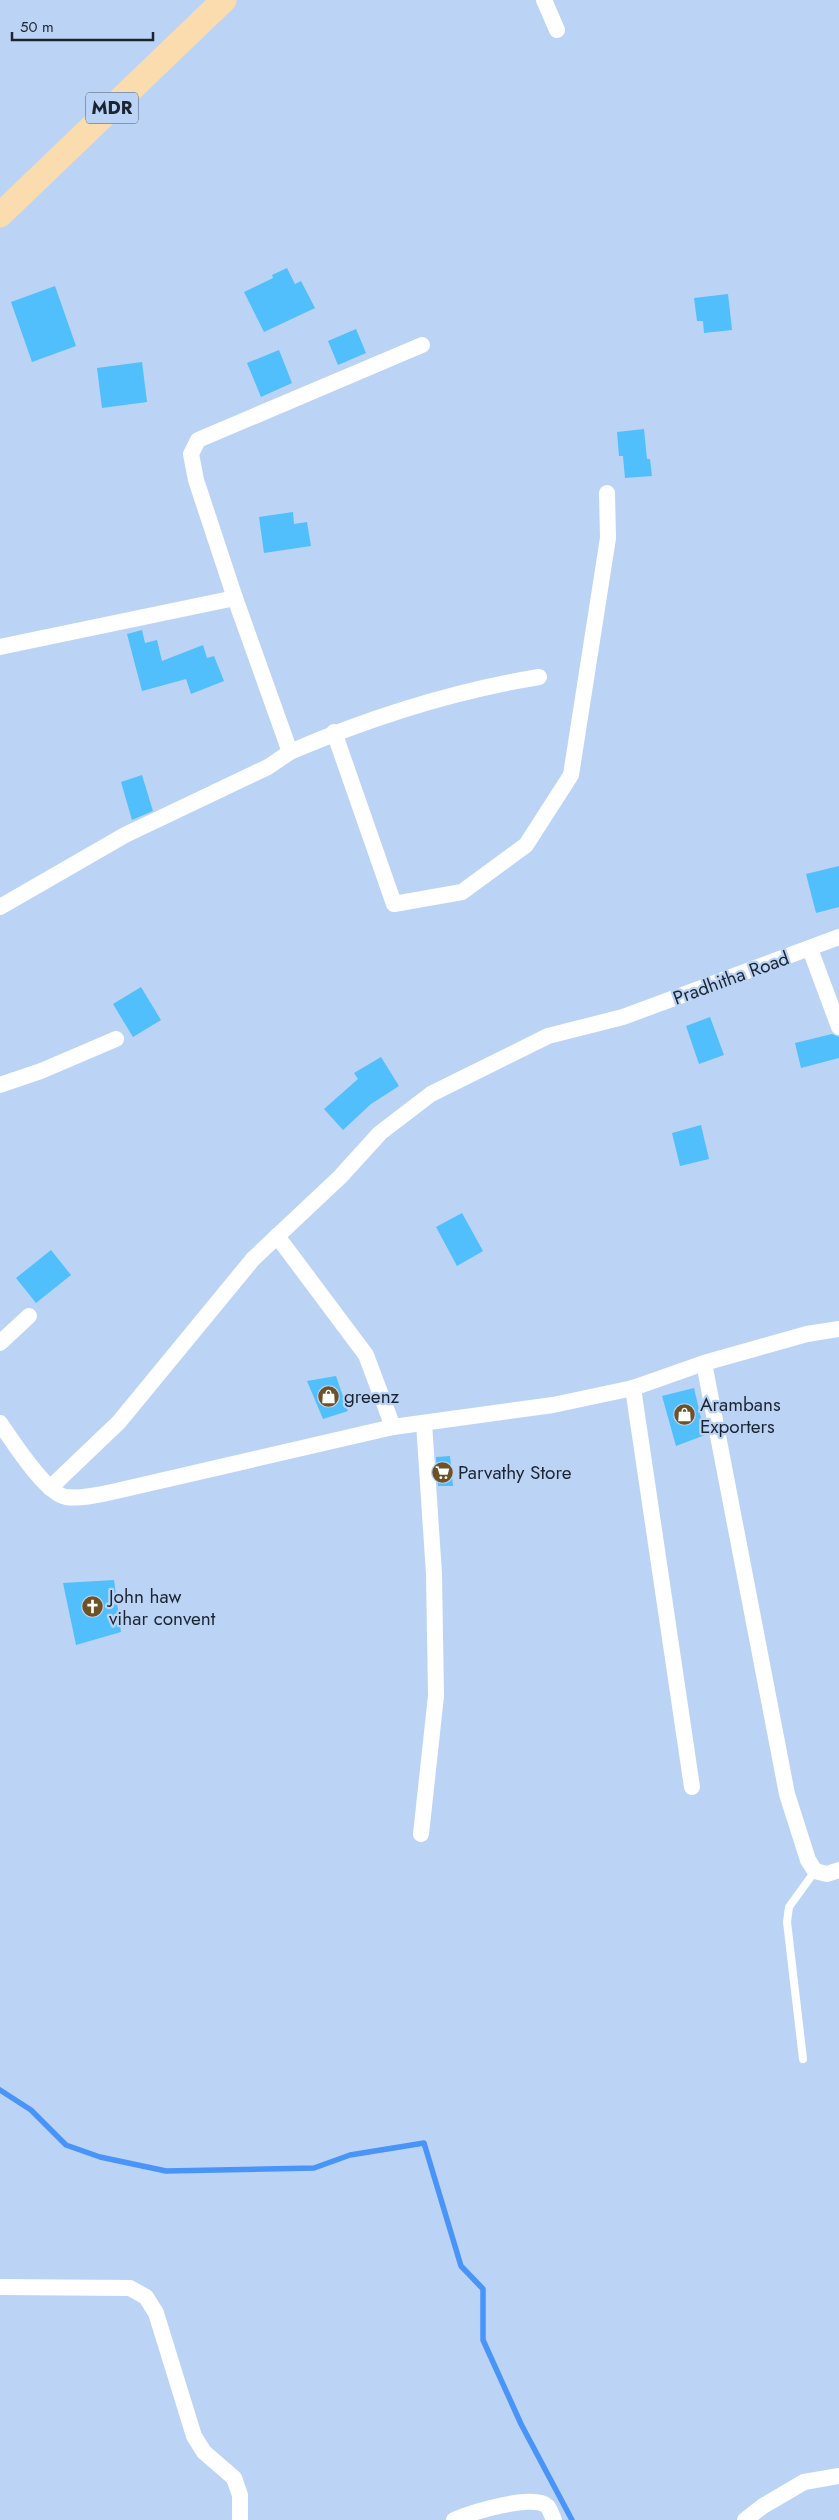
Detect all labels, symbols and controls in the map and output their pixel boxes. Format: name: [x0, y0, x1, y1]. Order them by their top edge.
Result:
scale bar: [12, 10, 154, 42]
text: 50 m: [20, 16, 54, 38]
road number: MDR: [86, 92, 138, 124]
street label: Pradhitha Road: [669, 944, 793, 1012]
place label: greenz: [344, 1383, 400, 1410]
shop icon: greenz: [316, 1384, 340, 1408]
place label: Arambans Exporters: [700, 1391, 781, 1440]
shop icon: Arambans Exporters: [672, 1403, 696, 1427]
place label: Parvathy Store: [458, 1459, 572, 1486]
supermarket icon: Parvathy Store: [430, 1460, 454, 1484]
place label: John haw vihar convent: [106, 1583, 216, 1632]
church icon: John haw vihar convent: [81, 1595, 105, 1619]

